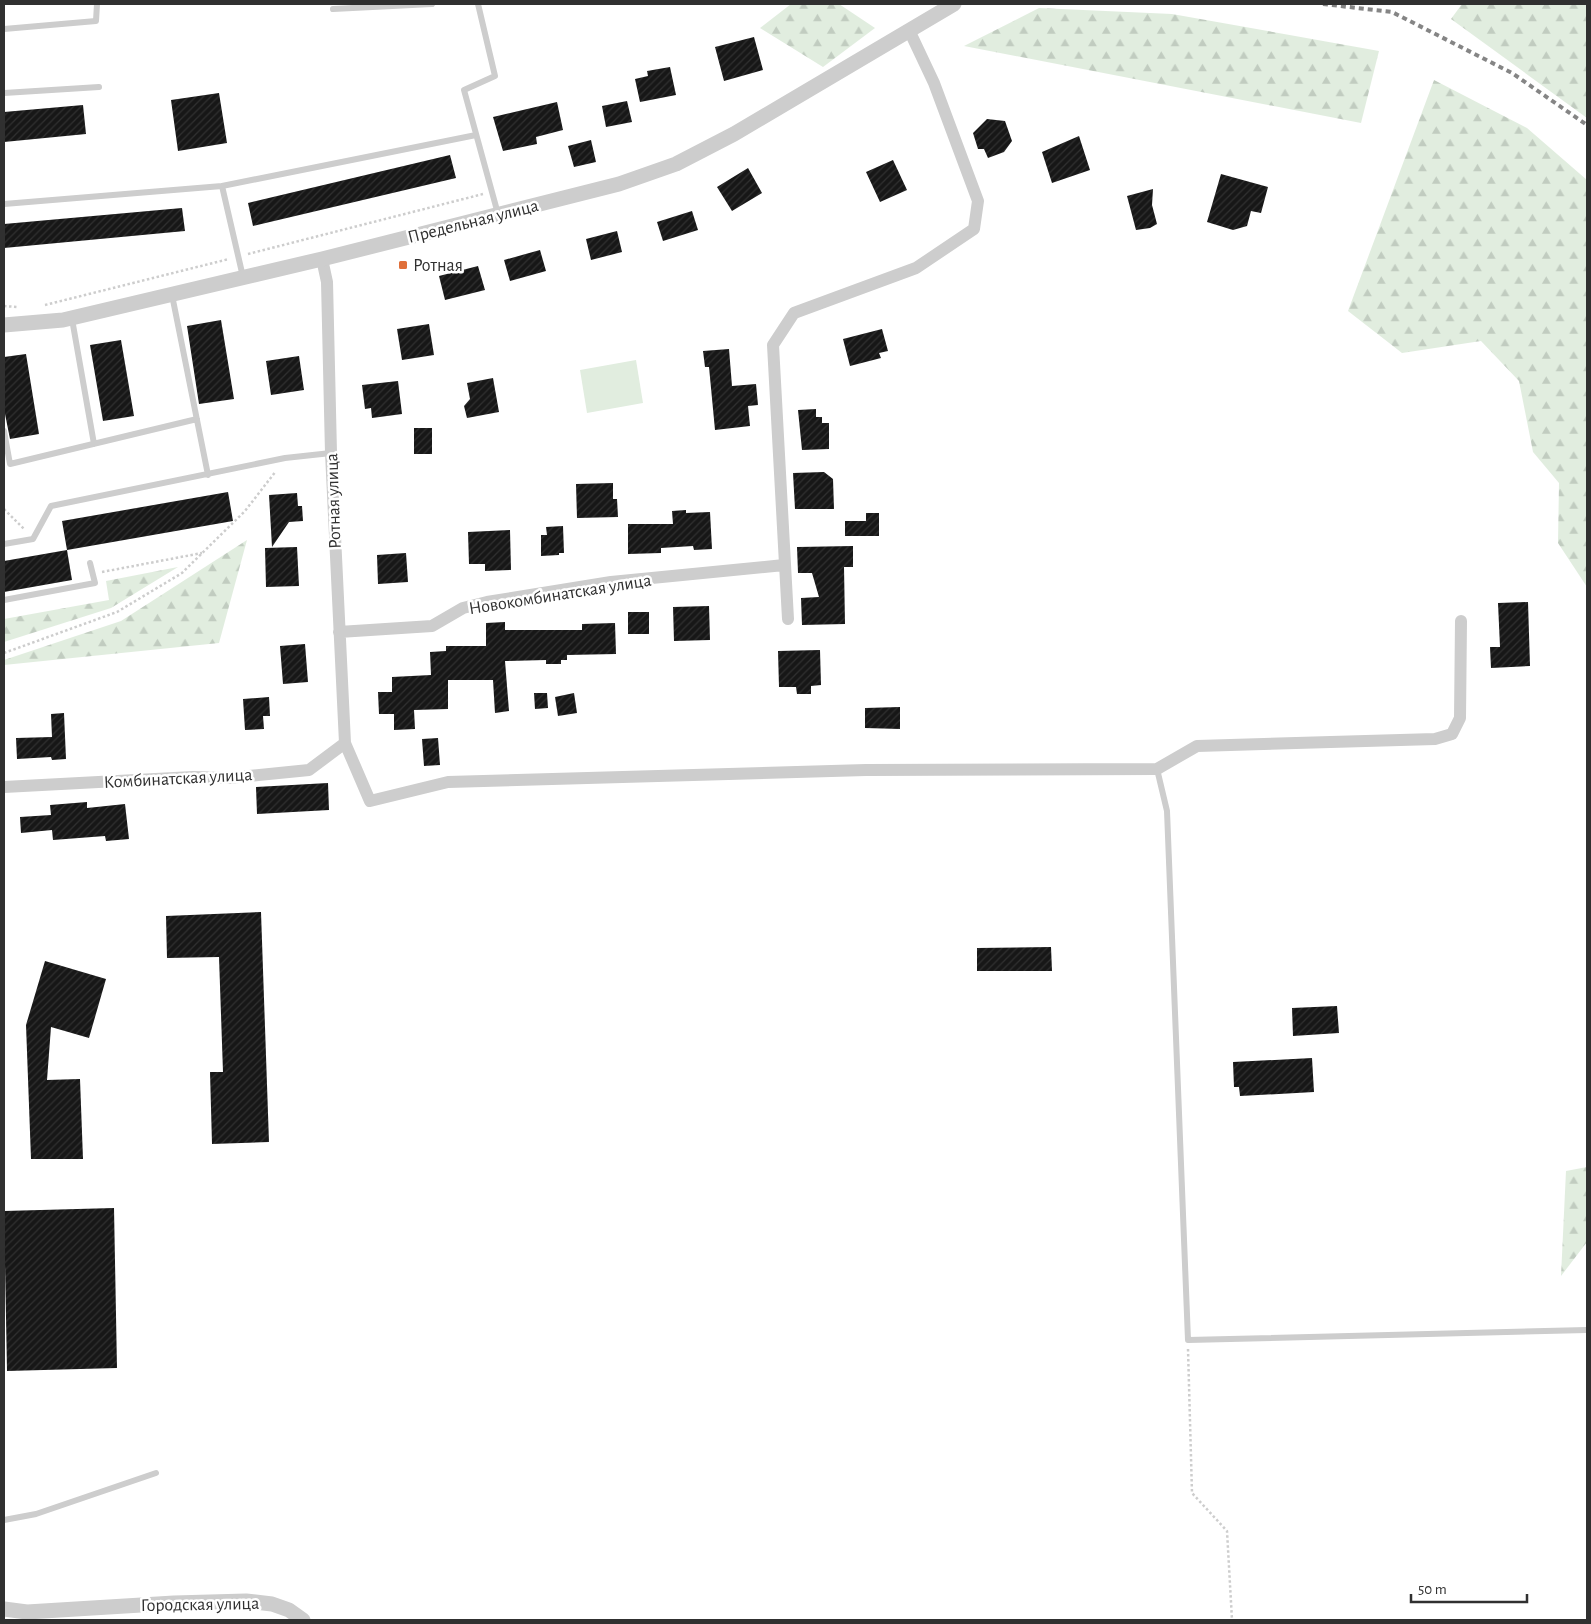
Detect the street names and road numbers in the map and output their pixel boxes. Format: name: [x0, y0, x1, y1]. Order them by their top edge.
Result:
street label: Предельная улица: [406, 197, 541, 247]
street label: Ротная улица: [323, 453, 345, 549]
street label: Новокомбинатская улица: [467, 571, 653, 618]
street label: Комбинатская улица: [103, 765, 253, 792]
street label: Городская улица: [140, 1595, 260, 1615]

